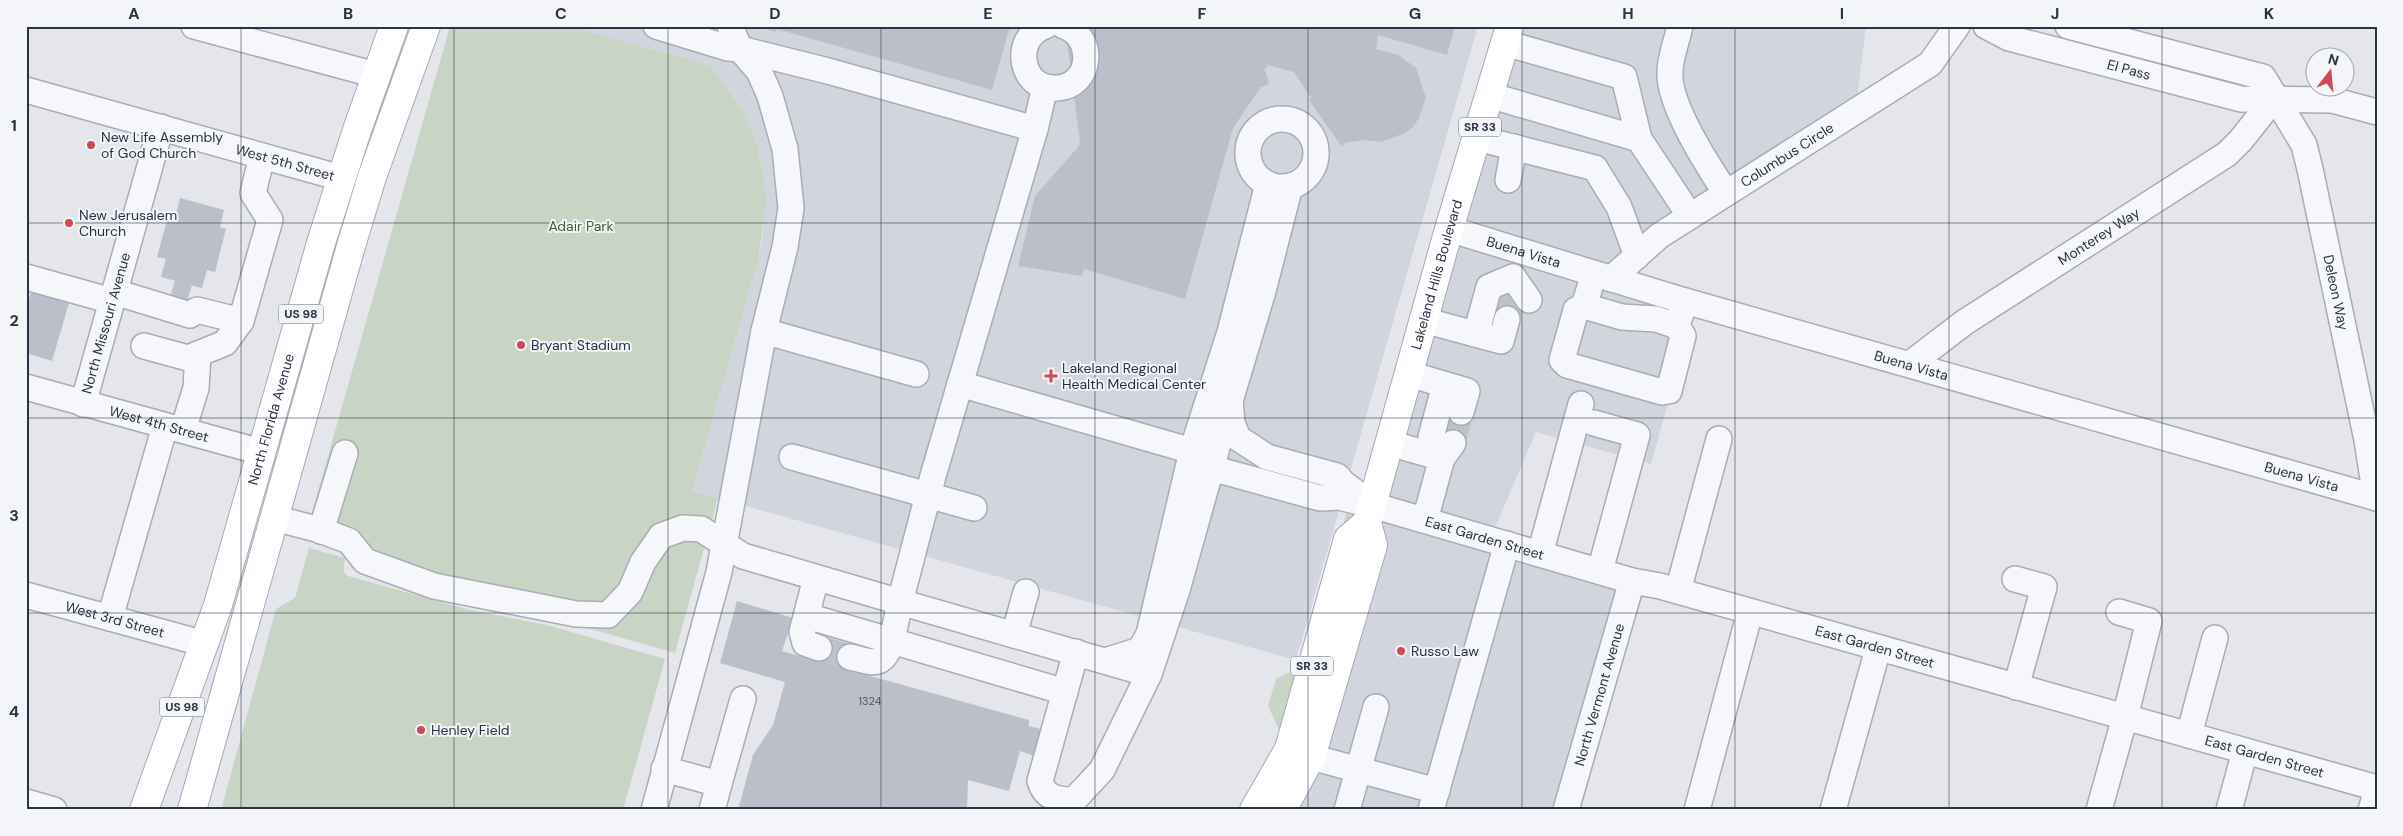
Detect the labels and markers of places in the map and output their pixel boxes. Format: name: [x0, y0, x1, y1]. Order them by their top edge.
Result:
place label: New Life Assembly of God Church: [101, 128, 223, 162]
marker: New Life Assembly of God Church: [85, 139, 97, 151]
place label: New Jerusalem Church: [79, 206, 177, 240]
marker: New Jerusalem Church: [63, 217, 75, 229]
place label: Bryant Stadium: [531, 336, 631, 354]
marker: Bryant Stadium: [515, 339, 527, 351]
place label: Lakeland Regional Health Medical Center: [1062, 359, 1206, 393]
marker: Lakeland Regional Health Medical Center: [1044, 369, 1058, 383]
place label: Russo Law: [1411, 642, 1479, 660]
marker: Russo Law: [1395, 645, 1407, 657]
place label: Henley Field: [431, 721, 510, 739]
marker: Henley Field: [415, 724, 427, 736]

